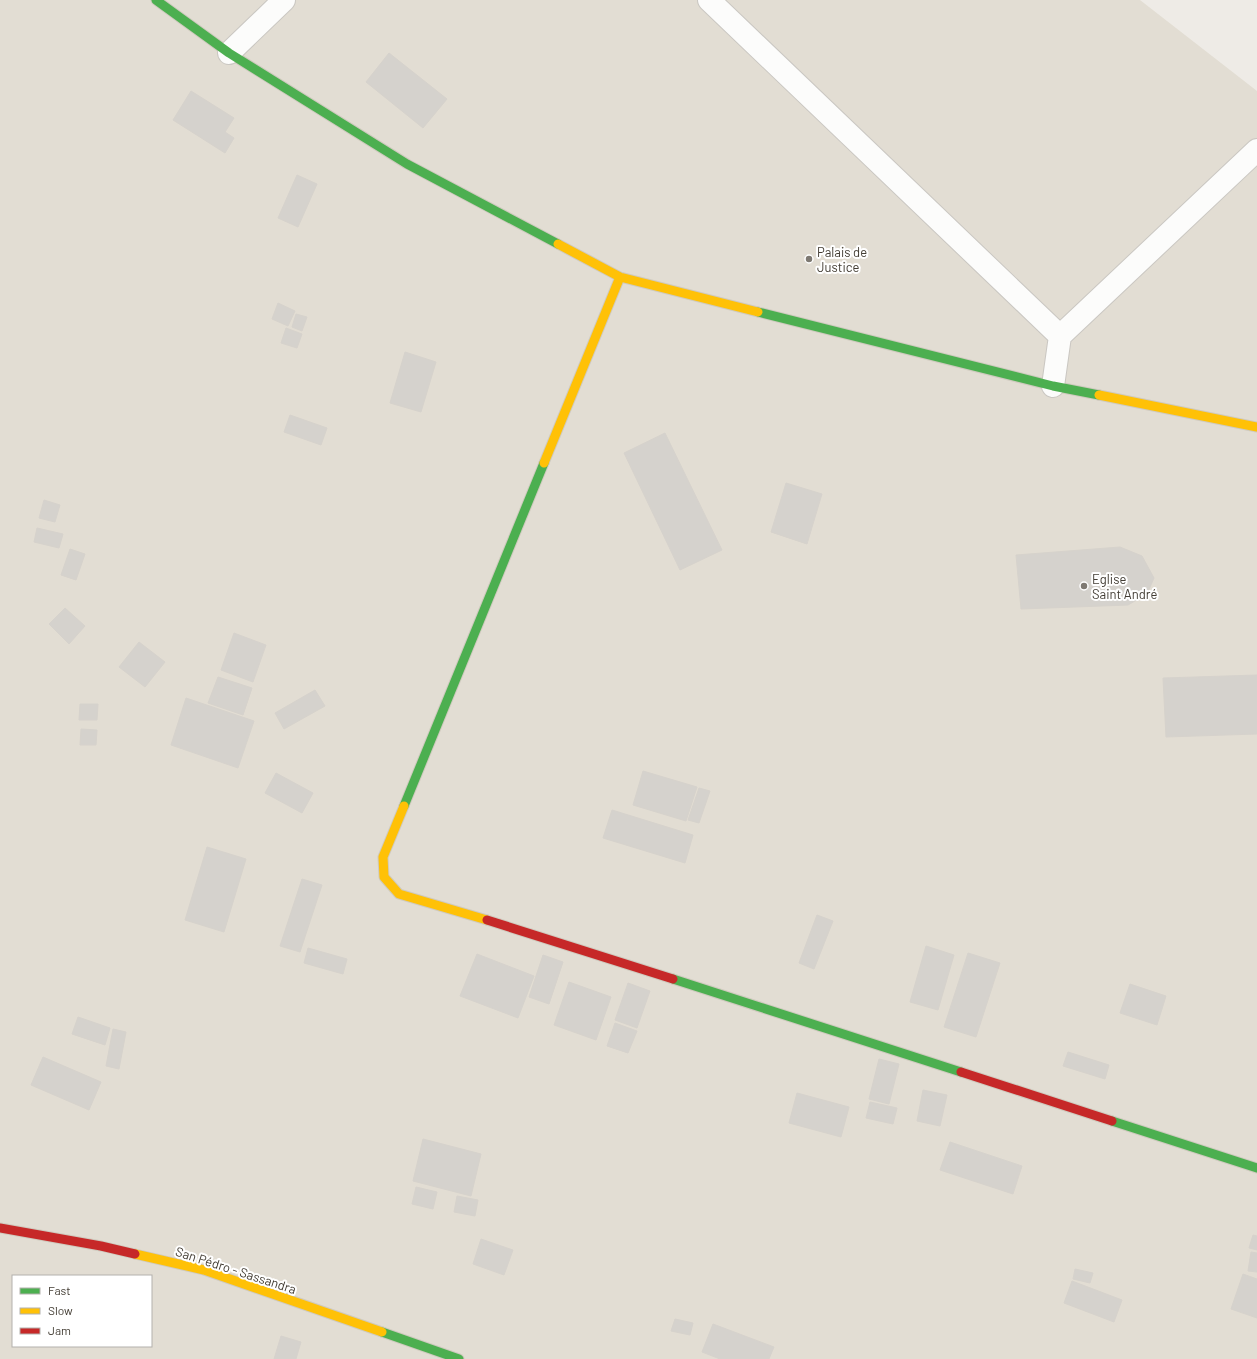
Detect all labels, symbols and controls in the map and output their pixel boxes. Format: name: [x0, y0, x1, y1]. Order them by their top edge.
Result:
place label: Palais de Justice: [817, 244, 867, 275]
marker: Palais de Justice: [804, 254, 814, 264]
place label: Eglise Saint André: [1092, 571, 1157, 602]
marker: Eglise Saint André: [1079, 581, 1089, 591]
street label: San Pédro - Sassandra: [174, 1243, 298, 1297]
legend: [12, 1275, 152, 1347]
text: Fast: [48, 1283, 71, 1297]
text: Slow: [48, 1303, 73, 1317]
text: Jam: [48, 1323, 71, 1337]

